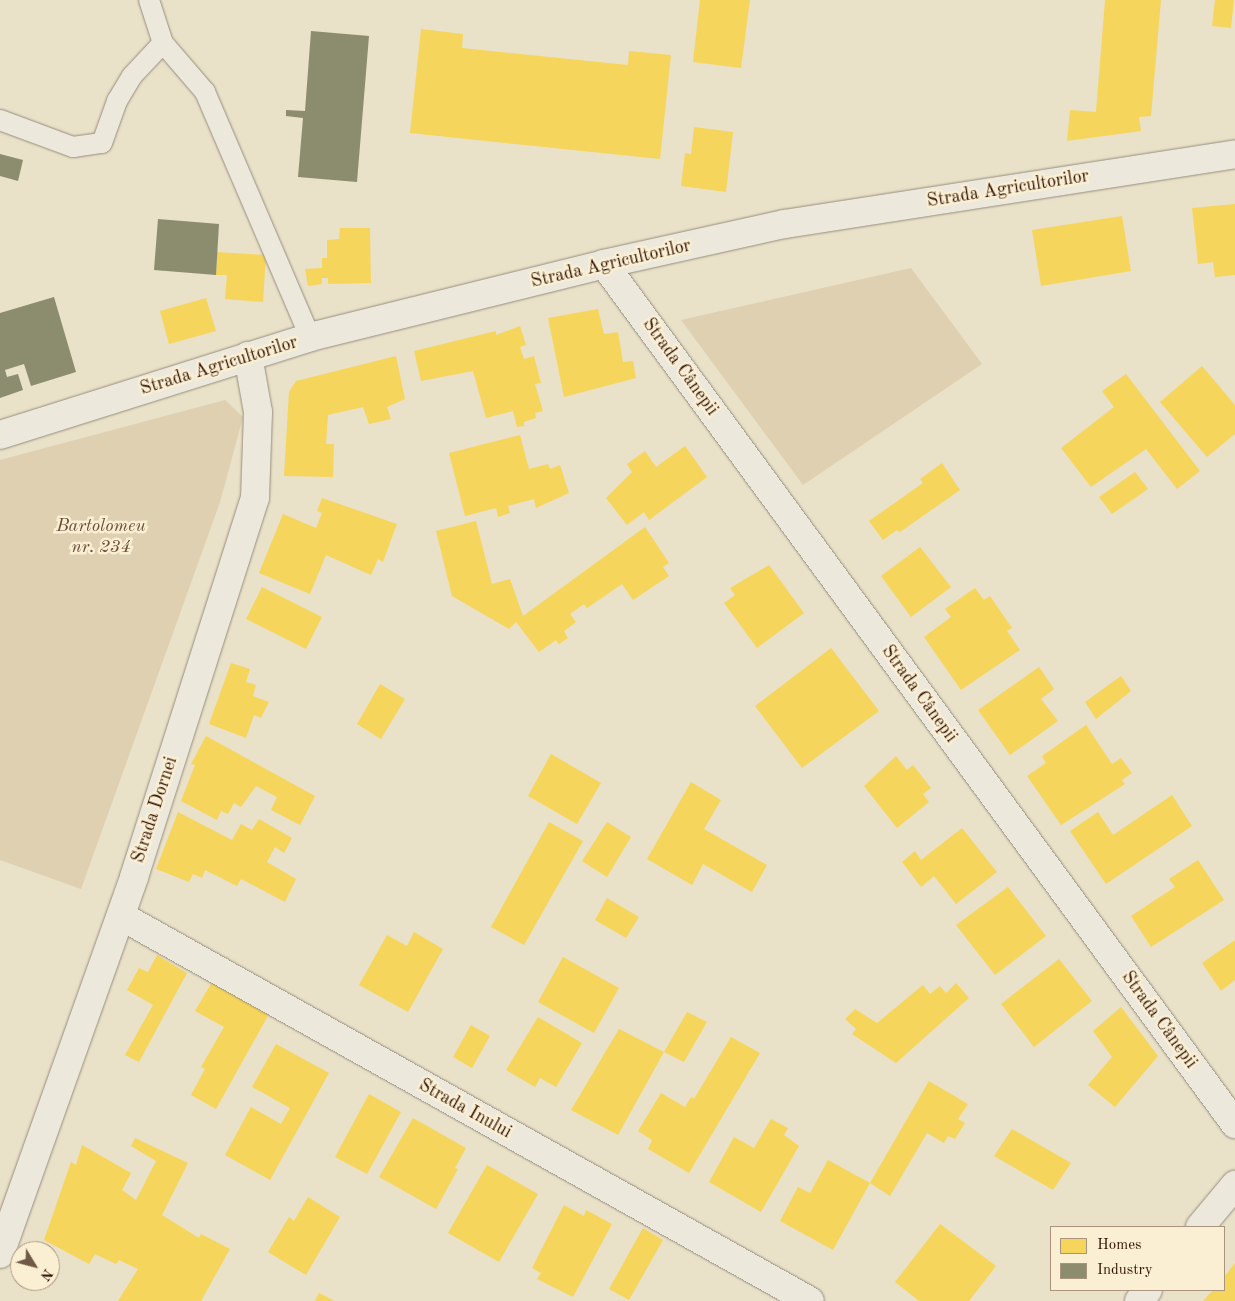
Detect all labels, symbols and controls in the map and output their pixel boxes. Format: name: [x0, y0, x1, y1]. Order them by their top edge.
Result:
street label: Strada Agricultorilor: [925, 166, 1091, 212]
street label: Strada Agricultorilor: [529, 235, 693, 293]
street label: Strada Cânepii: [637, 314, 723, 420]
street label: Strada Agricultorilor: [138, 332, 300, 400]
park label: Bartolomeu nr. 234: [56, 516, 146, 558]
street label: Strada Cânepii: [876, 641, 962, 747]
street label: Strada Dornei: [128, 754, 182, 866]
street label: Strada Cânepii: [1116, 967, 1202, 1073]
street label: Strada Inului: [415, 1075, 515, 1143]
legend: [1050, 1226, 1225, 1291]
text: Homes: [1097, 1238, 1142, 1253]
north arrow: [10, 1241, 60, 1291]
text: Industry: [1097, 1263, 1153, 1278]
text: N: [37, 1266, 55, 1283]

